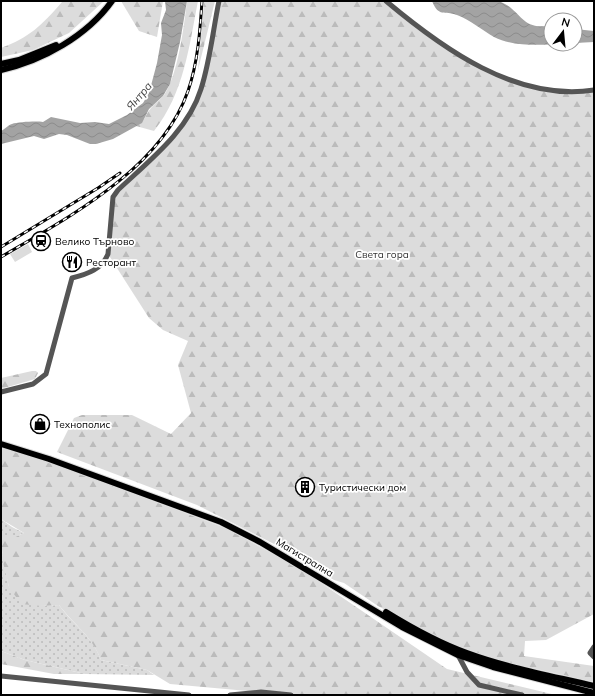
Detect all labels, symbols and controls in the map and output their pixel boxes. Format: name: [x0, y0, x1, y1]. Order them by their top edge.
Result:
north arrow: [543, 12, 583, 52]
text: N: [560, 15, 572, 30]
water label: Янтра: [123, 79, 155, 114]
station icon: Велико Търново: [30, 230, 52, 252]
place label: Велико Търново: [55, 235, 134, 248]
park label: Света гора: [355, 248, 409, 261]
restaurant icon: Ресторант: [61, 251, 83, 273]
place label: Ресторант: [86, 256, 136, 269]
shop icon: Технополис: [29, 413, 51, 435]
place label: Технополис: [54, 418, 110, 431]
building icon: Туристически дом: [294, 476, 316, 498]
place label: Туристически дом: [319, 481, 406, 494]
street label: Магистрална: [274, 535, 336, 580]

